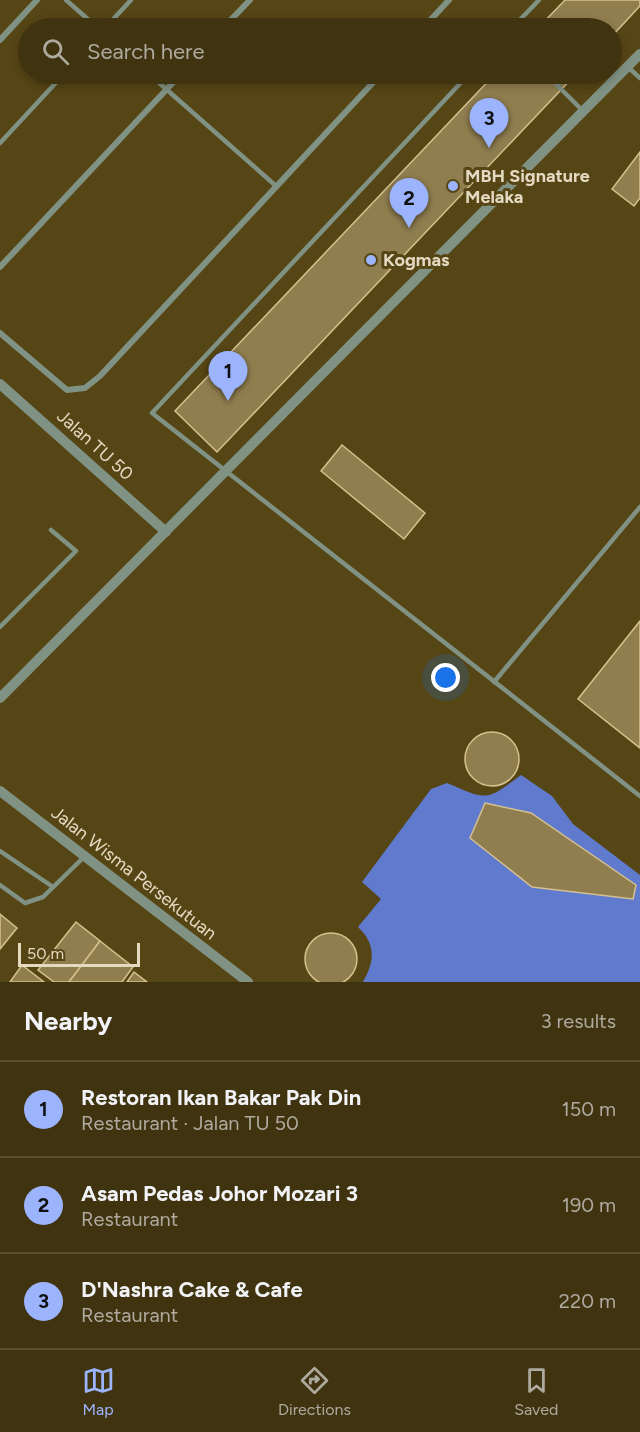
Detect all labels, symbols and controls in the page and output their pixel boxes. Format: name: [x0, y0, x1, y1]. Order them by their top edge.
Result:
search box: [18, 18, 622, 84]
icon: search: [39, 35, 72, 68]
text: Search here: [87, 38, 205, 65]
pin: 3: [470, 98, 508, 148]
place label: MBH Signature Melaka: [465, 165, 590, 208]
pin: 2: [390, 178, 428, 228]
marker: MBH Signature Melaka: [446, 179, 460, 193]
place label: Kogmas: [383, 249, 450, 271]
marker: Kogmas: [364, 253, 378, 267]
pin: 1: [208, 352, 248, 401]
street label: Jalan TU 50: [52, 405, 138, 485]
your location: [431, 663, 460, 692]
street label: Jalan Wisma Persekutuan: [47, 802, 221, 944]
scale bar: [18, 940, 140, 968]
text: 50 m: [27, 944, 64, 963]
text: Nearby: [24, 1005, 112, 1037]
text: 3 results: [541, 1009, 616, 1033]
text: Restoran Ikan Bakar Pak Din: [81, 1084, 361, 1111]
text: 1: [39, 1097, 48, 1121]
text: 150 m: [561, 1097, 616, 1121]
text: Restaurant · Jalan TU 50: [81, 1111, 299, 1135]
text: Asam Pedas Johor Mozari 3: [81, 1180, 358, 1207]
text: 2: [38, 1193, 49, 1217]
text: 190 m: [562, 1193, 616, 1217]
text: Restaurant: [81, 1207, 178, 1231]
text: D'Nashra Cake & Cafe: [81, 1276, 303, 1303]
text: 3: [38, 1289, 49, 1313]
text: 220 m: [559, 1289, 616, 1313]
text: Restaurant: [81, 1303, 178, 1327]
tab: Map: [82, 1364, 115, 1419]
tab: Directions: [278, 1364, 351, 1419]
tab: Saved: [514, 1364, 558, 1419]

